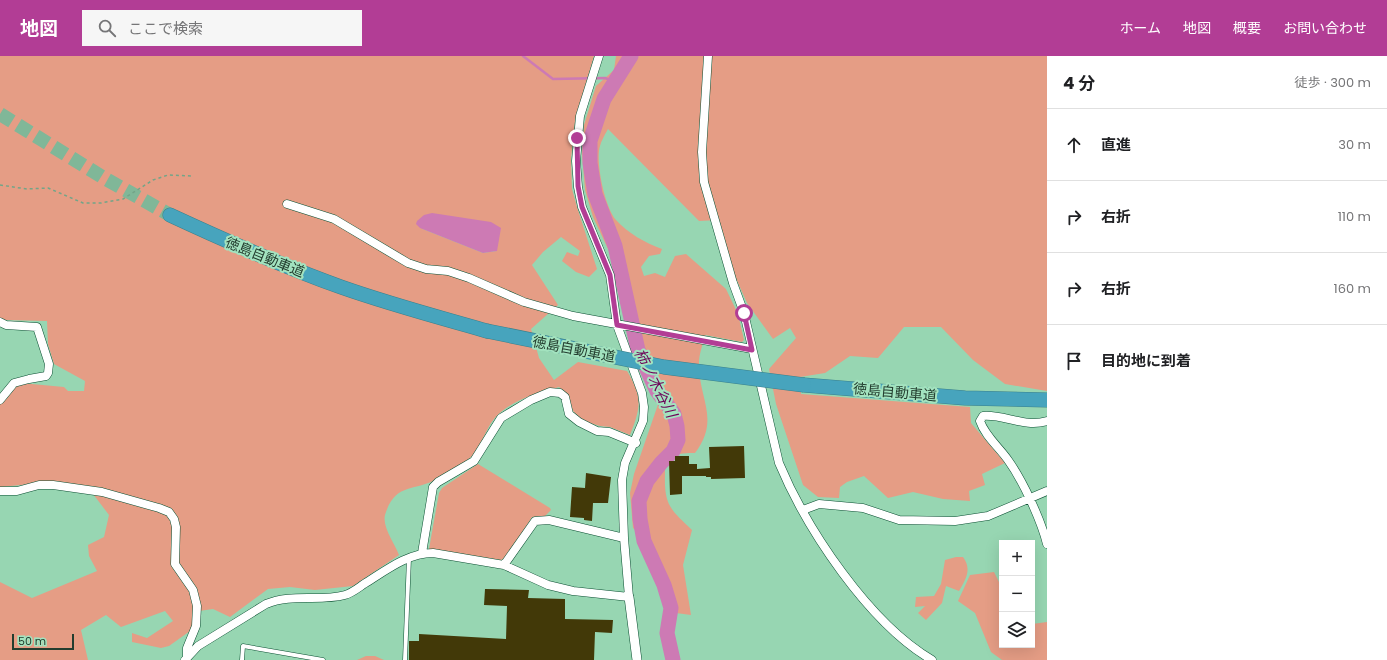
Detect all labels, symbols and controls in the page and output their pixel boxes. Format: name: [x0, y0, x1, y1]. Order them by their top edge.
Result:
search box: [82, 10, 362, 46]
text: 地図: [20, 15, 58, 42]
icon: search: [96, 17, 118, 39]
text: ここで検索: [128, 18, 203, 39]
text: ホーム: [1119, 18, 1161, 38]
text: 地図: [1183, 18, 1211, 38]
text: 概要: [1233, 18, 1261, 38]
text: お問い合わせ: [1283, 18, 1367, 38]
text: 4 分: [1063, 71, 1095, 95]
text: 徒歩 · 300 m: [1294, 73, 1371, 92]
route end: [568, 129, 586, 147]
icon: ahead: [1063, 134, 1085, 156]
text: 直進: [1101, 134, 1131, 155]
text: 30 m: [1338, 135, 1371, 154]
icon: right: [1063, 206, 1085, 228]
text: 右折: [1101, 206, 1131, 227]
text: 110 m: [1338, 207, 1371, 226]
street label: 徳島自動車道: [222, 232, 308, 282]
icon: right: [1063, 278, 1085, 300]
text: 右折: [1101, 278, 1131, 299]
text: 160 m: [1334, 279, 1371, 298]
route start: [735, 304, 753, 322]
street label: 徳島自動車道: [531, 331, 617, 367]
water label: 柿ノ木谷川: [630, 345, 683, 423]
icon: arrive: [1063, 350, 1085, 372]
text: 目的地に到着: [1101, 350, 1191, 371]
street label: 徳島自動車道: [852, 378, 938, 406]
map controls: [999, 540, 1035, 648]
button: +: [999, 540, 1035, 576]
button: −: [999, 576, 1035, 612]
button: layers: [999, 612, 1035, 648]
scale bar: [12, 632, 74, 651]
text: 50 m: [18, 633, 46, 649]

